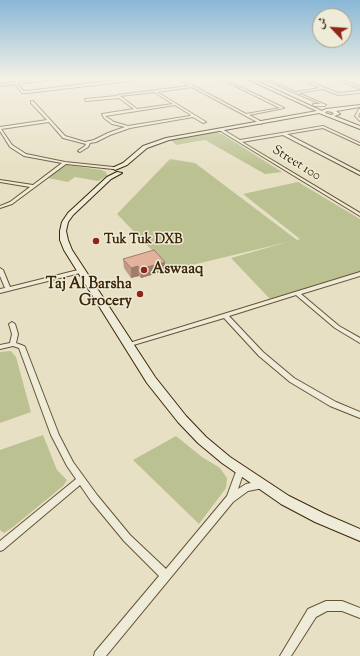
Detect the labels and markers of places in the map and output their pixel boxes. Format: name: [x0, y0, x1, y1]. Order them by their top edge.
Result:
place label: Tuk Tuk DXB: [104, 233, 183, 249]
marker: Tuk Tuk DXB: [91, 236, 101, 246]
place label: Aswaaq: [152, 261, 203, 279]
marker: Aswaaq: [139, 265, 149, 275]
place label: Taj Al Barsha Grocery: [46, 276, 132, 311]
marker: Taj Al Barsha Grocery: [135, 289, 145, 299]

